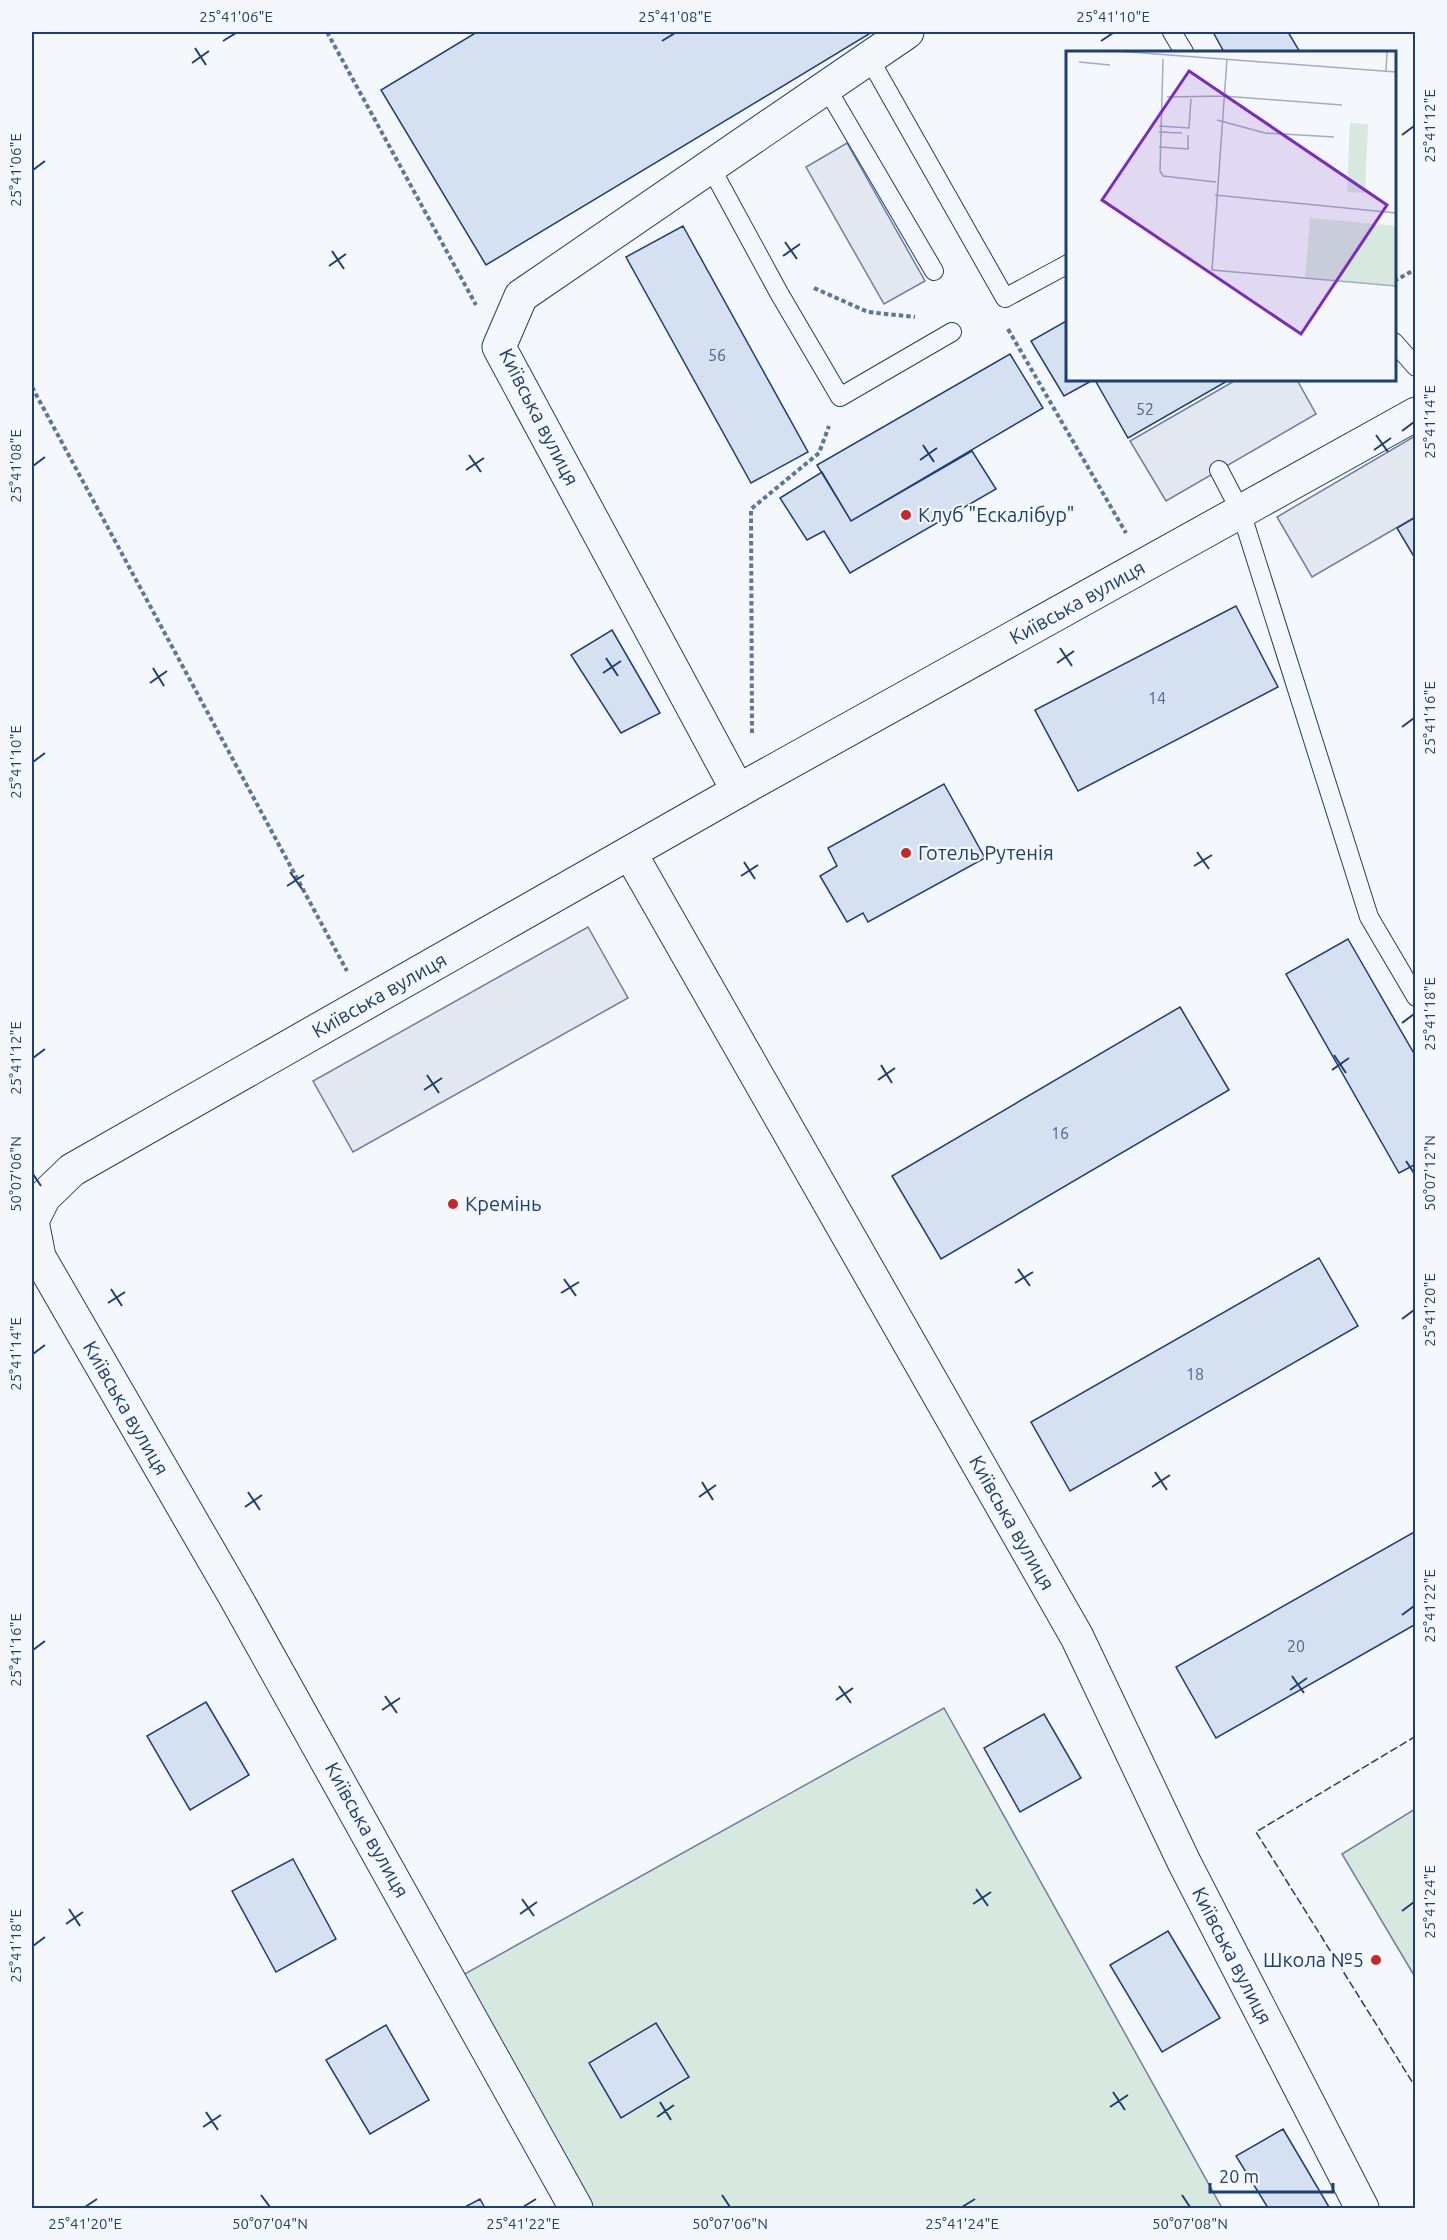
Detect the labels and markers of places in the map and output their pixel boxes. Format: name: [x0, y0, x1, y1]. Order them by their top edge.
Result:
place label: Клуб "Ескалібур": [918, 503, 1075, 526]
marker: Клуб "Ескалібур": [899, 508, 913, 522]
place label: Готель Рутенія: [918, 841, 1054, 864]
marker: Готель Рутенія: [899, 846, 913, 860]
place label: Кремінь: [465, 1192, 541, 1215]
marker: Кремінь: [446, 1197, 460, 1211]
place label: Школа №5: [1263, 1948, 1364, 1971]
marker: Школа №5: [1369, 1953, 1383, 1967]

